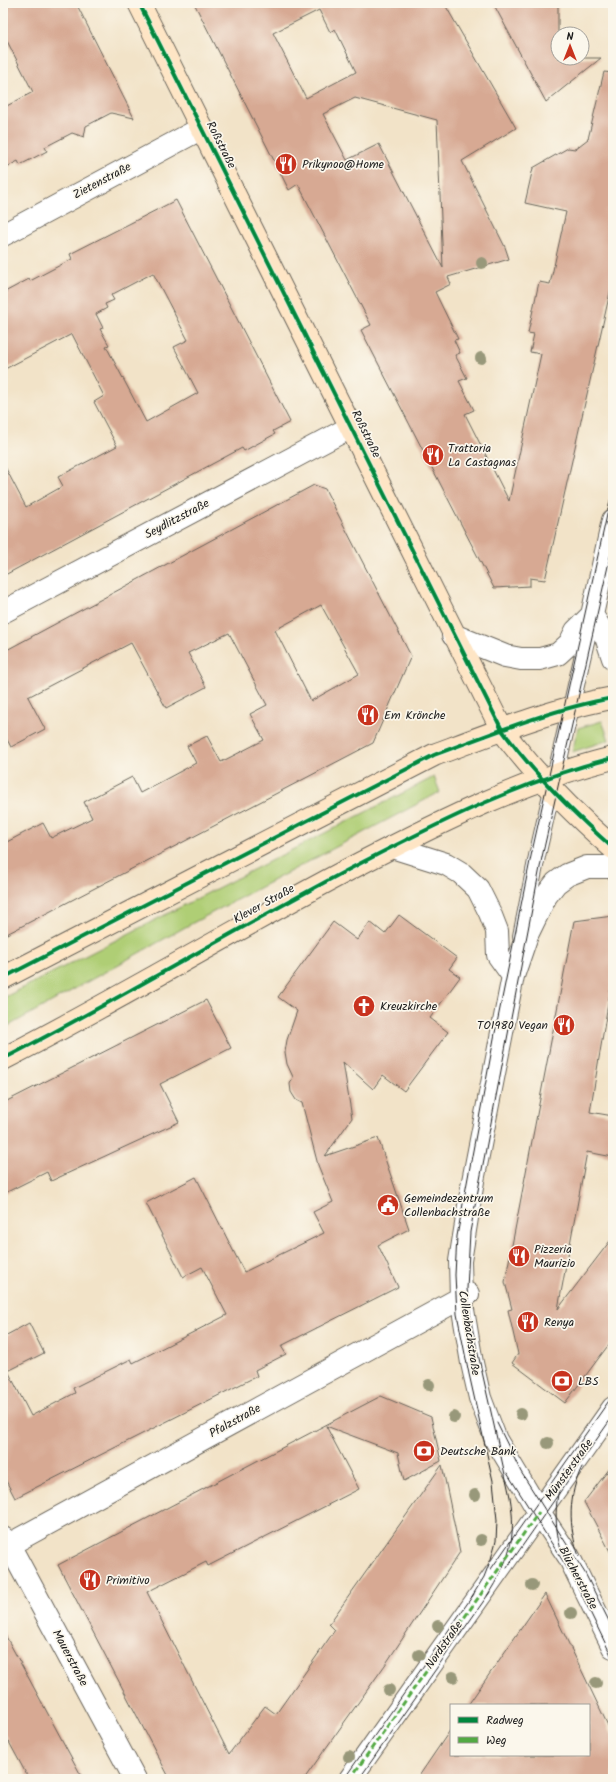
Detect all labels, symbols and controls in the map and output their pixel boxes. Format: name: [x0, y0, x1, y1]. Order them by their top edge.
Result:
north arrow: [550, 26, 590, 66]
text: N: [567, 28, 574, 46]
street label: Roßstraße: [201, 118, 241, 173]
restaurant icon: Prikynoo@Home: [273, 151, 299, 177]
place label: Prikynoo@Home: [302, 155, 384, 174]
street label: Zietenstraße: [69, 157, 135, 204]
street label: Roßstraße: [346, 407, 386, 462]
place label: Trattoria La Castagnas: [448, 439, 516, 472]
restaurant icon: Trattoria La Castagnas: [420, 442, 446, 468]
street label: Seydlitzstraße: [141, 494, 213, 544]
restaurant icon: Em Krönche: [355, 702, 381, 728]
place label: Em Krönche: [384, 706, 446, 725]
street label: Klever Straße: [230, 879, 299, 929]
church icon: Kreuzkirche: [351, 993, 377, 1019]
place label: Kreuzkirche: [380, 997, 438, 1016]
restaurant icon: TO1980 Vegan: [551, 1012, 577, 1038]
place label: TO1980 Vegan: [477, 1016, 548, 1035]
place label: Gemeindezentrum Collenbachstraße: [404, 1189, 494, 1222]
public building icon: Gemeindezentrum Collenbachstraße: [375, 1192, 401, 1218]
place label: Pizzeria Maurizio: [534, 1240, 575, 1273]
restaurant icon: Pizzeria Maurizio: [506, 1243, 532, 1269]
street label: Collenbachstraße: [453, 1289, 485, 1377]
restaurant icon: Renya: [515, 1309, 541, 1335]
place label: Renya: [544, 1313, 574, 1332]
bank icon: LBS: [549, 1368, 575, 1394]
place label: LBS: [578, 1372, 599, 1391]
street label: Pfalzstraße: [206, 1399, 265, 1443]
street label: Münsterstraße: [540, 1435, 598, 1505]
bank icon: Deutsche Bank: [411, 1438, 437, 1464]
place label: Deutsche Bank: [440, 1442, 516, 1461]
street label: Blücherstraße: [553, 1543, 603, 1614]
restaurant icon: Primitivo: [77, 1567, 103, 1593]
place label: Primitivo: [106, 1571, 150, 1590]
street label: Nordstraße: [420, 1616, 468, 1673]
street label: Mauerstraße: [47, 1626, 93, 1690]
legend: [450, 1704, 590, 1756]
text: Radweg: [486, 1711, 524, 1730]
text: Weg: [486, 1731, 507, 1750]

